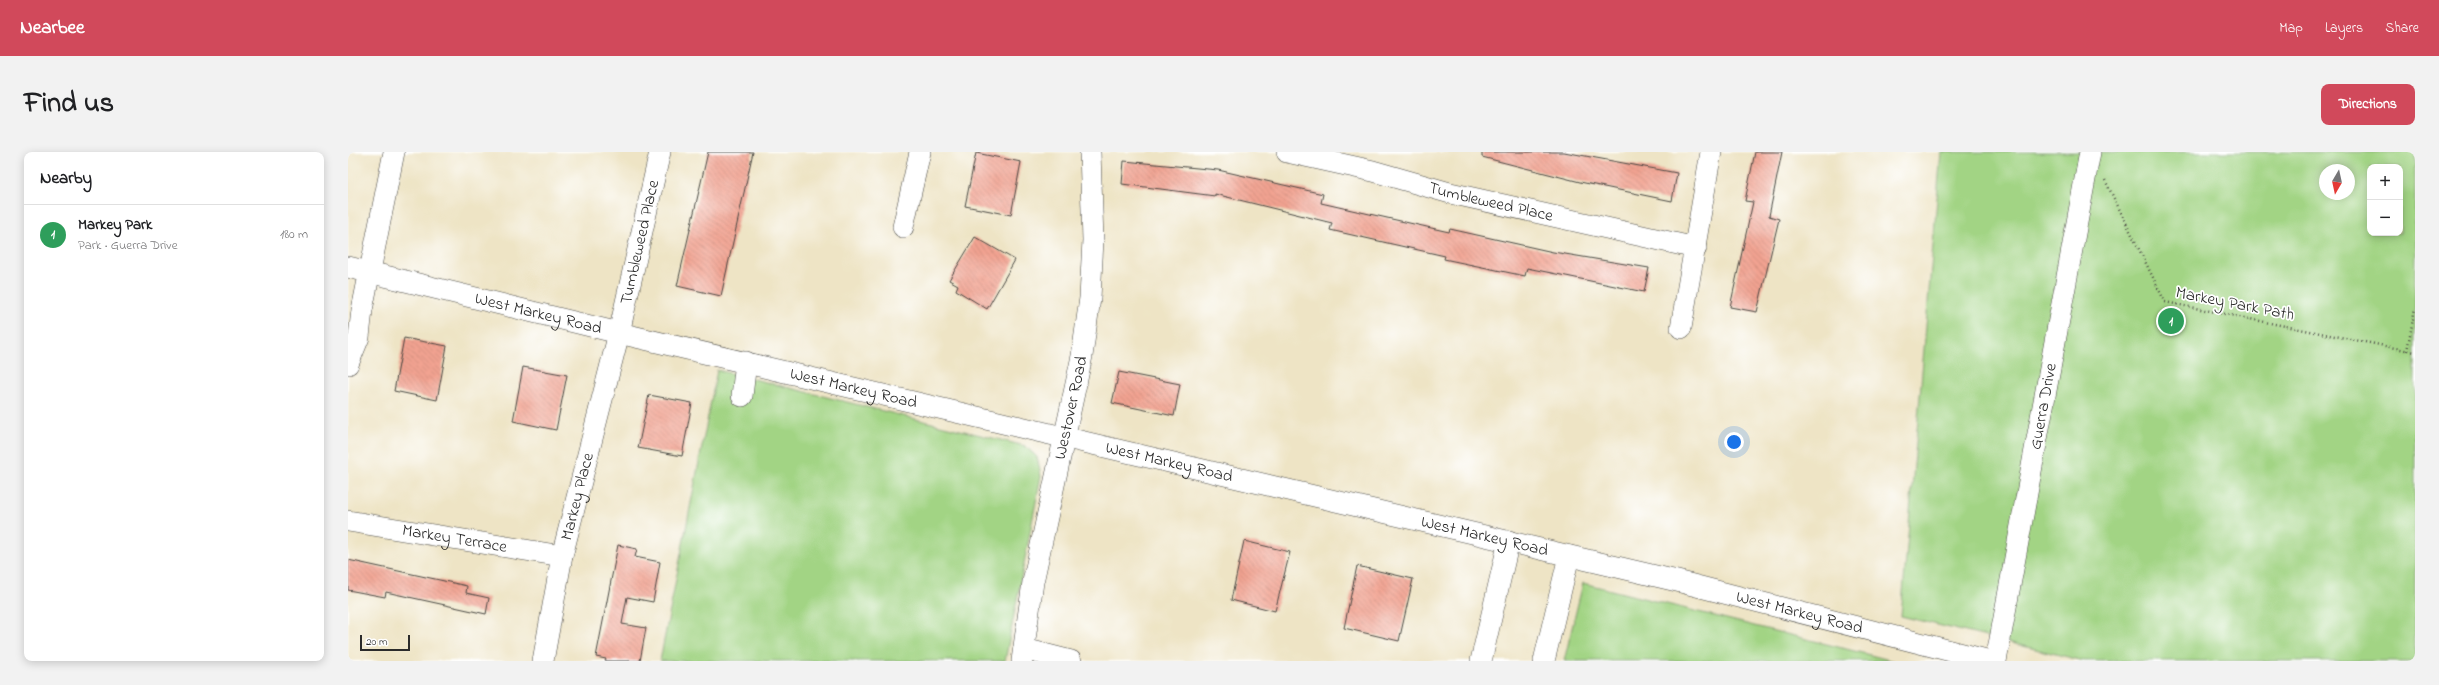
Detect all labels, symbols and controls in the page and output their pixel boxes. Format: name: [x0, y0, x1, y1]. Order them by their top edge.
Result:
text: Nearbee: [20, 15, 85, 42]
text: Map: [2279, 18, 2303, 39]
text: Layers: [2325, 18, 2363, 39]
text: Share: [2385, 18, 2419, 39]
text: Find us: [24, 84, 114, 125]
button: Directions: [2321, 84, 2415, 125]
north arrow: [2319, 164, 2355, 200]
map controls: [2367, 164, 2403, 236]
button: +: [2367, 164, 2403, 200]
text: Nearby: [40, 166, 92, 191]
street label: Tumbleweed Place: [1426, 175, 1556, 228]
street label: Tumbleweed Place: [613, 177, 666, 307]
button: −: [2367, 200, 2403, 236]
text: Markey Park: [78, 214, 152, 236]
text: 1: [51, 225, 55, 244]
text: 180 m: [280, 225, 308, 244]
text: Park · Guerra Drive: [78, 236, 178, 255]
street label: Markey Park Path: [2173, 280, 2296, 329]
street label: West Markey Road: [472, 286, 605, 341]
pin: 1: [2158, 306, 2184, 336]
street label: Westover Road: [1047, 353, 1094, 462]
street label: West Markey Road: [788, 361, 920, 415]
street label: Guerra Drive: [2023, 361, 2063, 452]
your location: [1724, 432, 1744, 452]
street label: West Markey Road: [1103, 435, 1236, 489]
street label: Markey Place: [554, 450, 600, 543]
street label: West Markey Road: [1418, 509, 1551, 563]
street label: Markey Terrace: [400, 518, 509, 559]
street label: West Markey Road: [1733, 584, 1866, 641]
scale bar: [360, 633, 410, 652]
text: 20 m: [366, 634, 388, 650]

